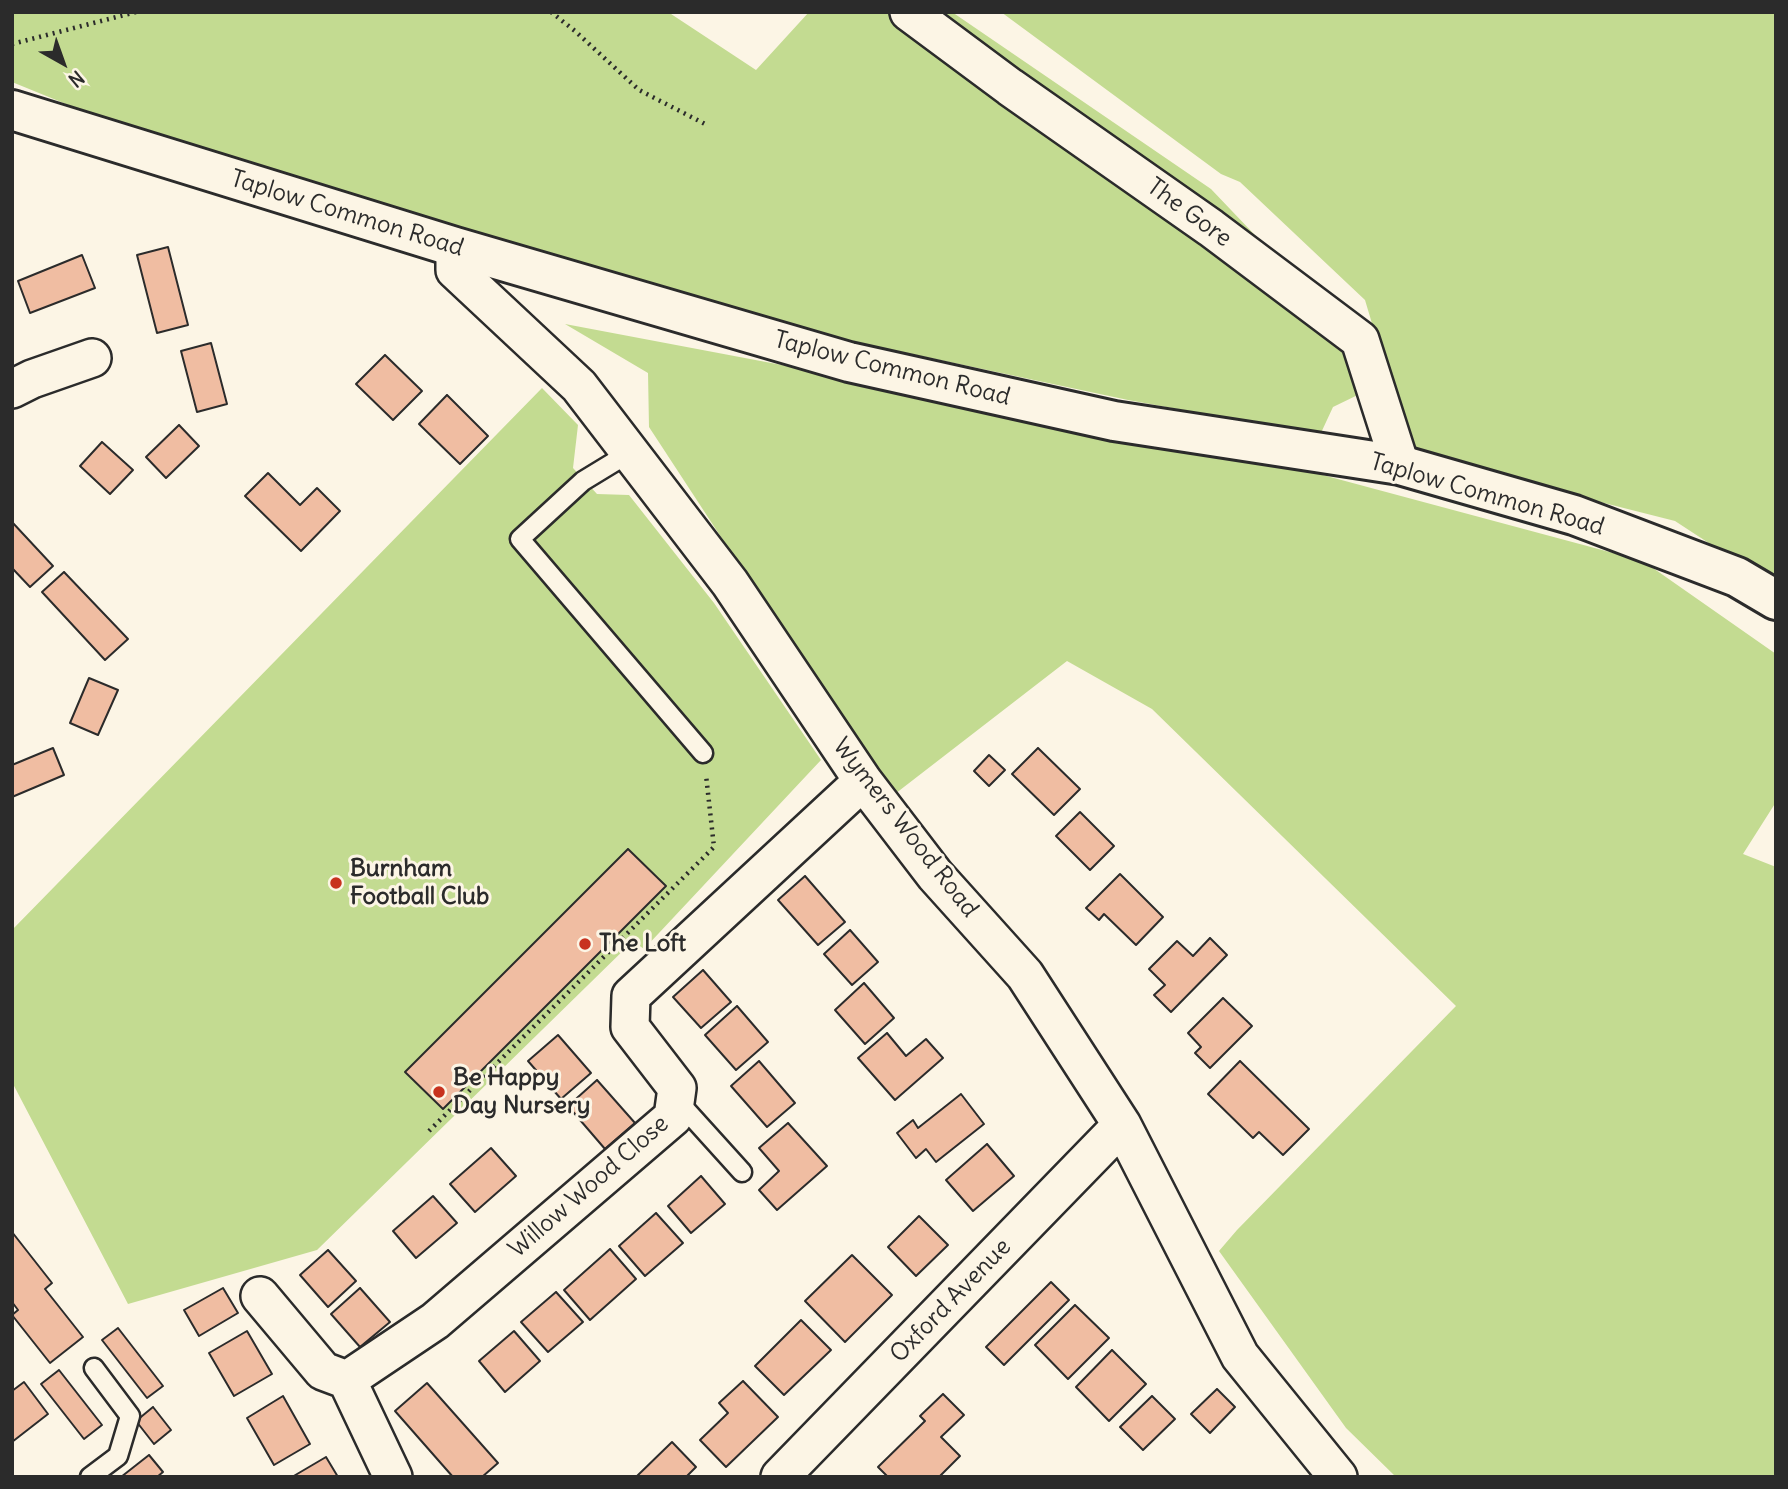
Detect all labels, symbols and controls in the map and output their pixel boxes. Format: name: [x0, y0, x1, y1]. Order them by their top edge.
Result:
north arrow: [28, 28, 98, 98]
text: N: [64, 66, 89, 92]
street label: Taplow Common Road: [227, 165, 467, 263]
street label: The Gore: [1141, 173, 1237, 253]
street label: Taplow Common Road: [771, 326, 1013, 412]
street label: Taplow Common Road: [1367, 448, 1607, 542]
street label: Wymers Wood Road: [826, 733, 984, 923]
place label: Burnham Football Club: [350, 855, 489, 911]
marker: Burnham Football Club: [328, 875, 344, 891]
place label: The Loft: [599, 930, 686, 958]
marker: The Loft: [577, 936, 593, 952]
place label: Be Happy Day Nursery: [453, 1064, 590, 1120]
marker: Be Happy Day Nursery: [431, 1084, 447, 1100]
street label: Willow Wood Close: [503, 1110, 675, 1264]
street label: Oxford Avenue: [885, 1233, 1017, 1369]

